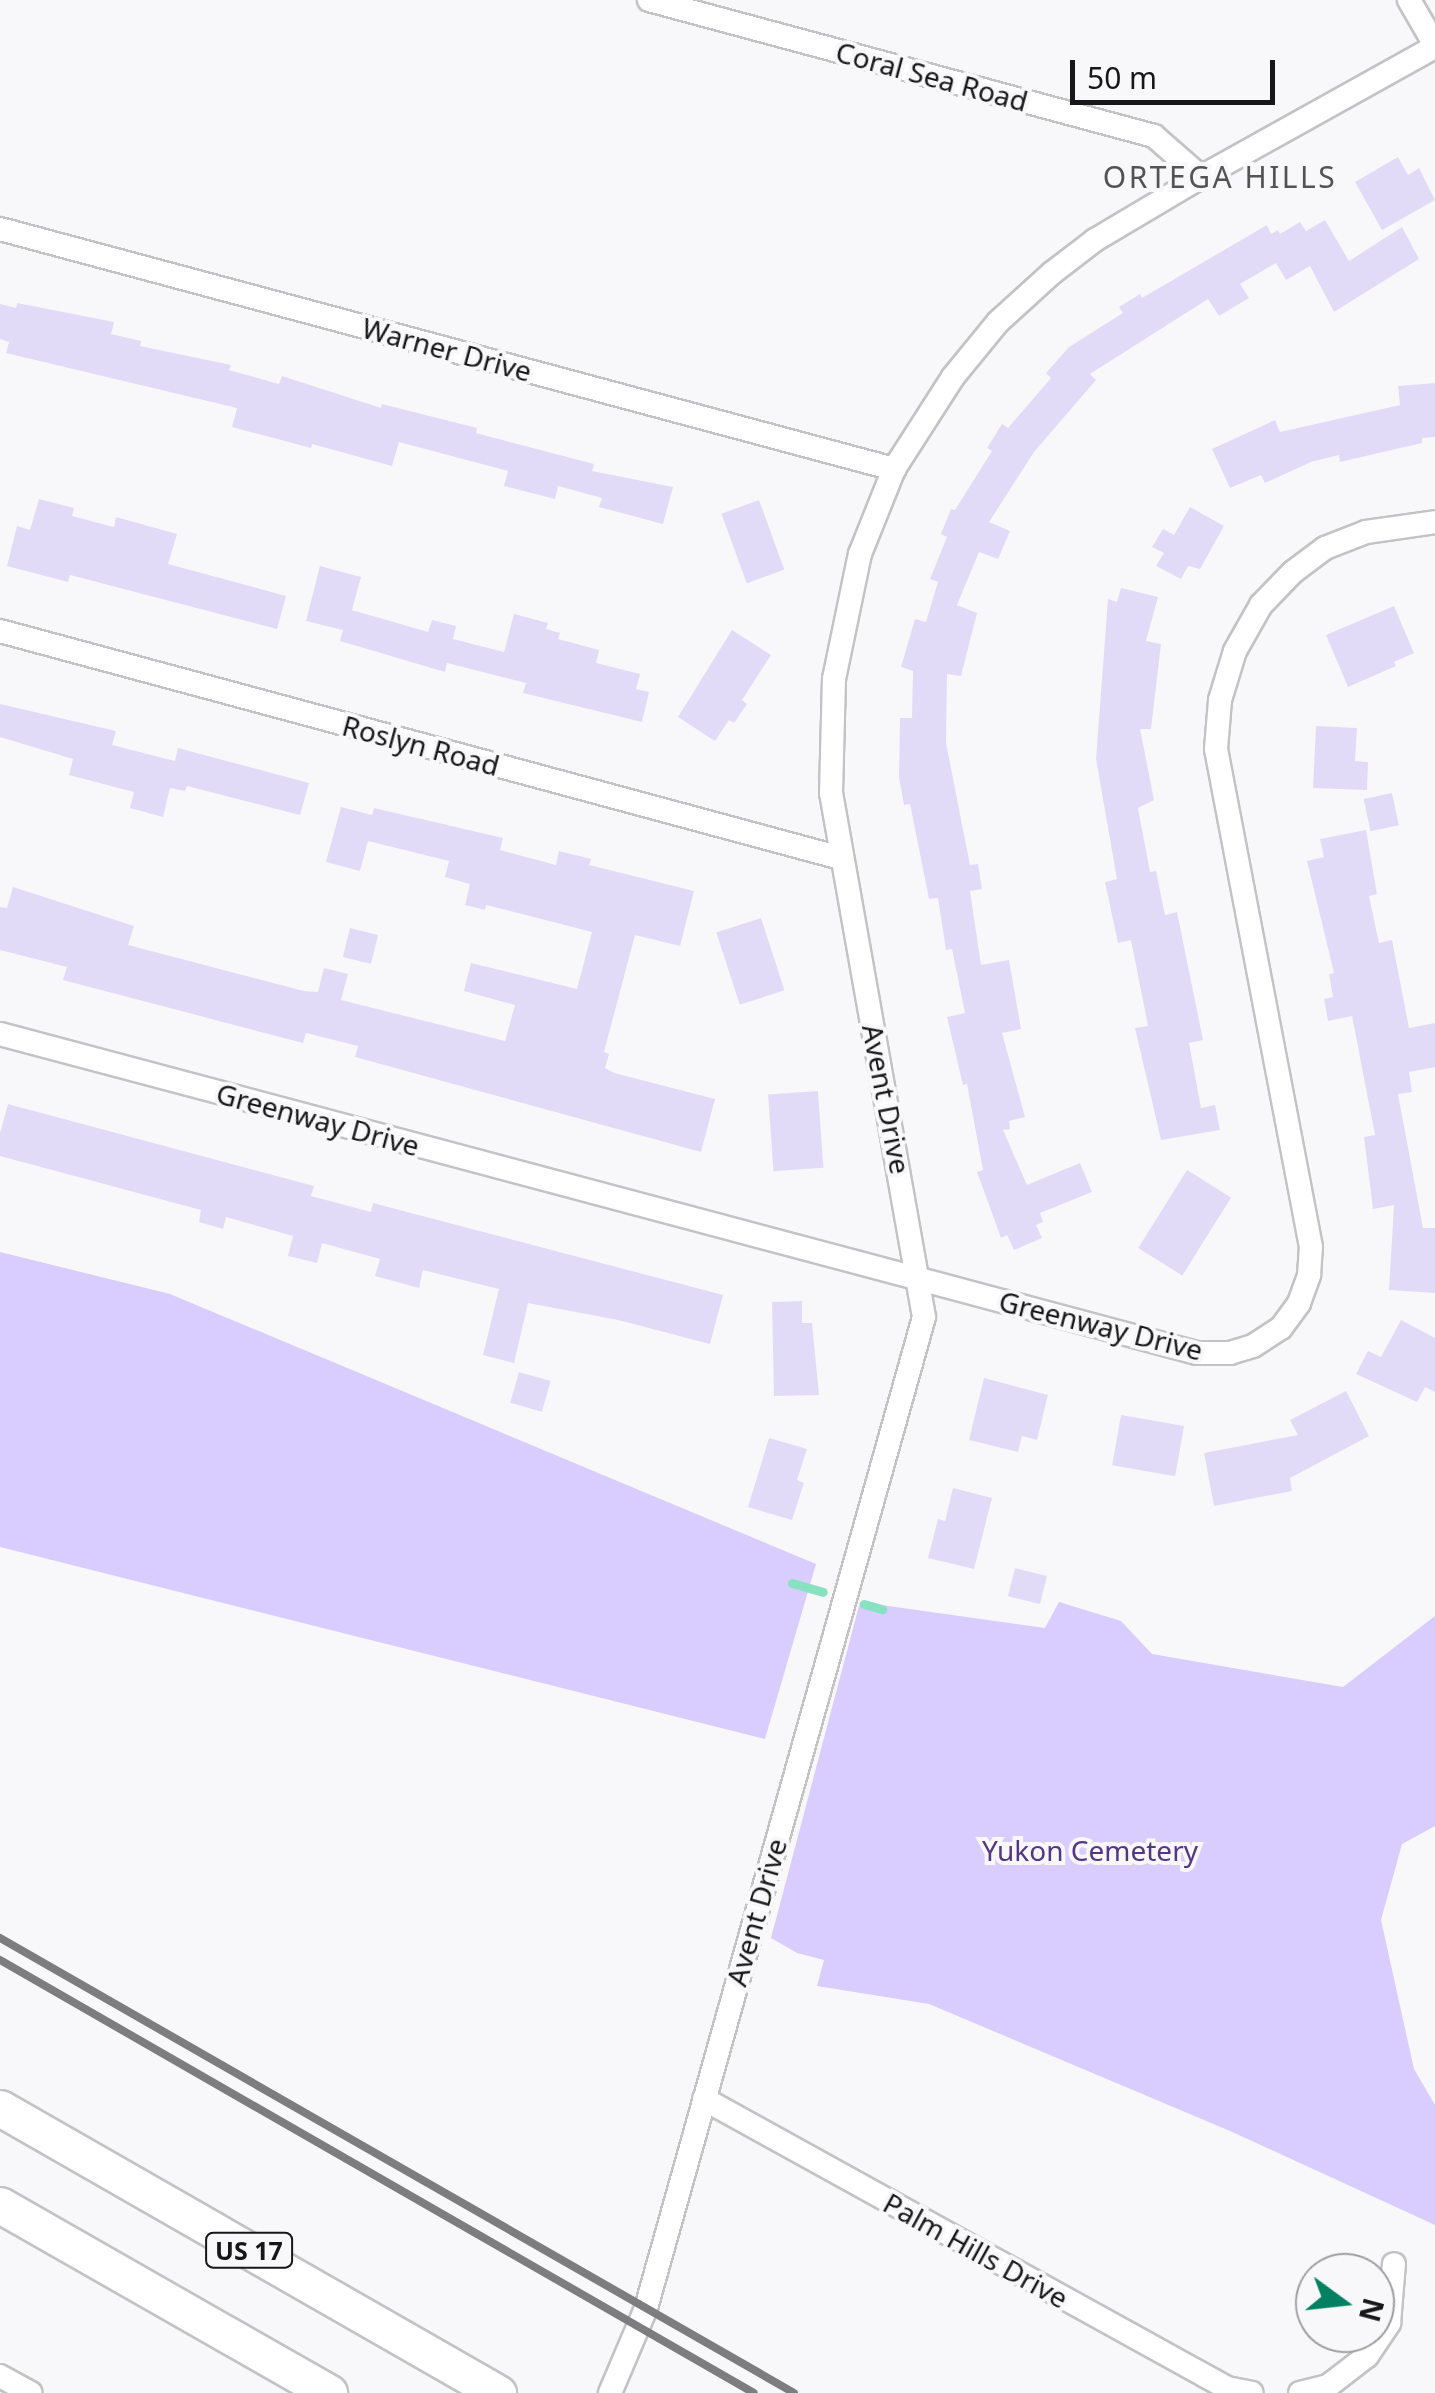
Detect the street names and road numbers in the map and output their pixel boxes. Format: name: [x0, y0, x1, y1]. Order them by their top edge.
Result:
street label: Coral Sea Road: [832, 34, 1032, 118]
street label: Warner Drive: [359, 310, 535, 388]
street label: Roslyn Road: [339, 708, 503, 782]
street label: Avent Drive: [856, 1021, 918, 1177]
street label: Greenway Drive: [213, 1076, 423, 1162]
street label: Greenway Drive: [996, 1283, 1206, 1367]
street label: Avent Drive: [719, 1834, 793, 1990]
street label: Palm Hills Drive: [878, 2185, 1074, 2315]
road number: US 17: [204, 2230, 294, 2270]

